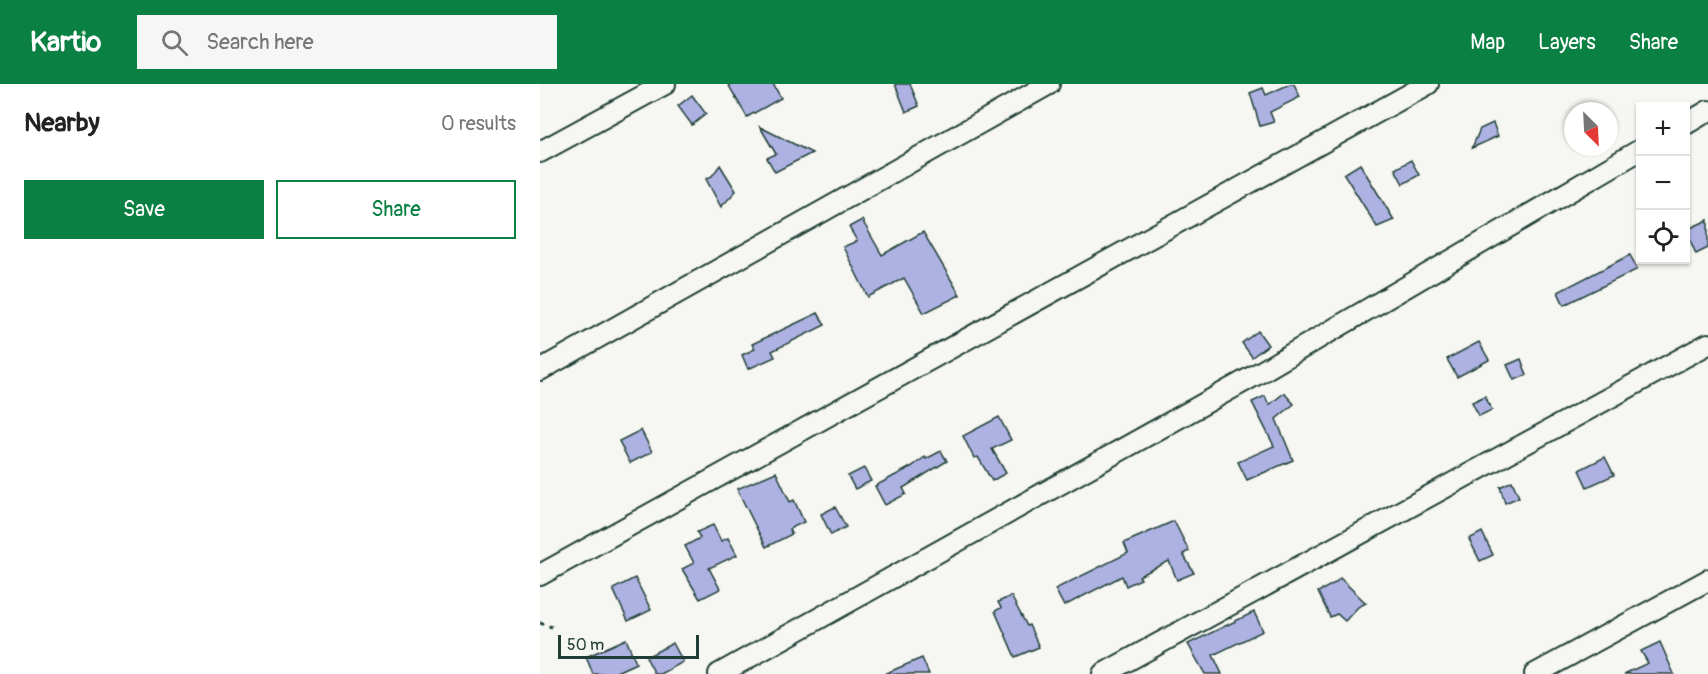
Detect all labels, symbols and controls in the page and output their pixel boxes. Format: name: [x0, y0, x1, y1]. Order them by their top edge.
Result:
search box: [137, 15, 557, 69]
text: Kartio: [30, 25, 101, 60]
icon: search: [158, 26, 191, 59]
text: Search here: [206, 28, 314, 56]
text: Map: [1470, 29, 1505, 56]
text: Layers: [1538, 29, 1596, 56]
text: Share: [1629, 29, 1678, 56]
north arrow: [1564, 102, 1618, 156]
map controls: [1636, 102, 1690, 264]
button: +: [1636, 102, 1690, 156]
text: Nearby: [24, 107, 100, 139]
text: 0 results: [441, 111, 516, 136]
button: −: [1636, 156, 1690, 210]
button: Save: [24, 180, 264, 239]
button: Share: [276, 180, 516, 239]
button: locate: [1636, 210, 1690, 264]
scale bar: [558, 632, 699, 660]
text: 50 m: [567, 635, 604, 655]

